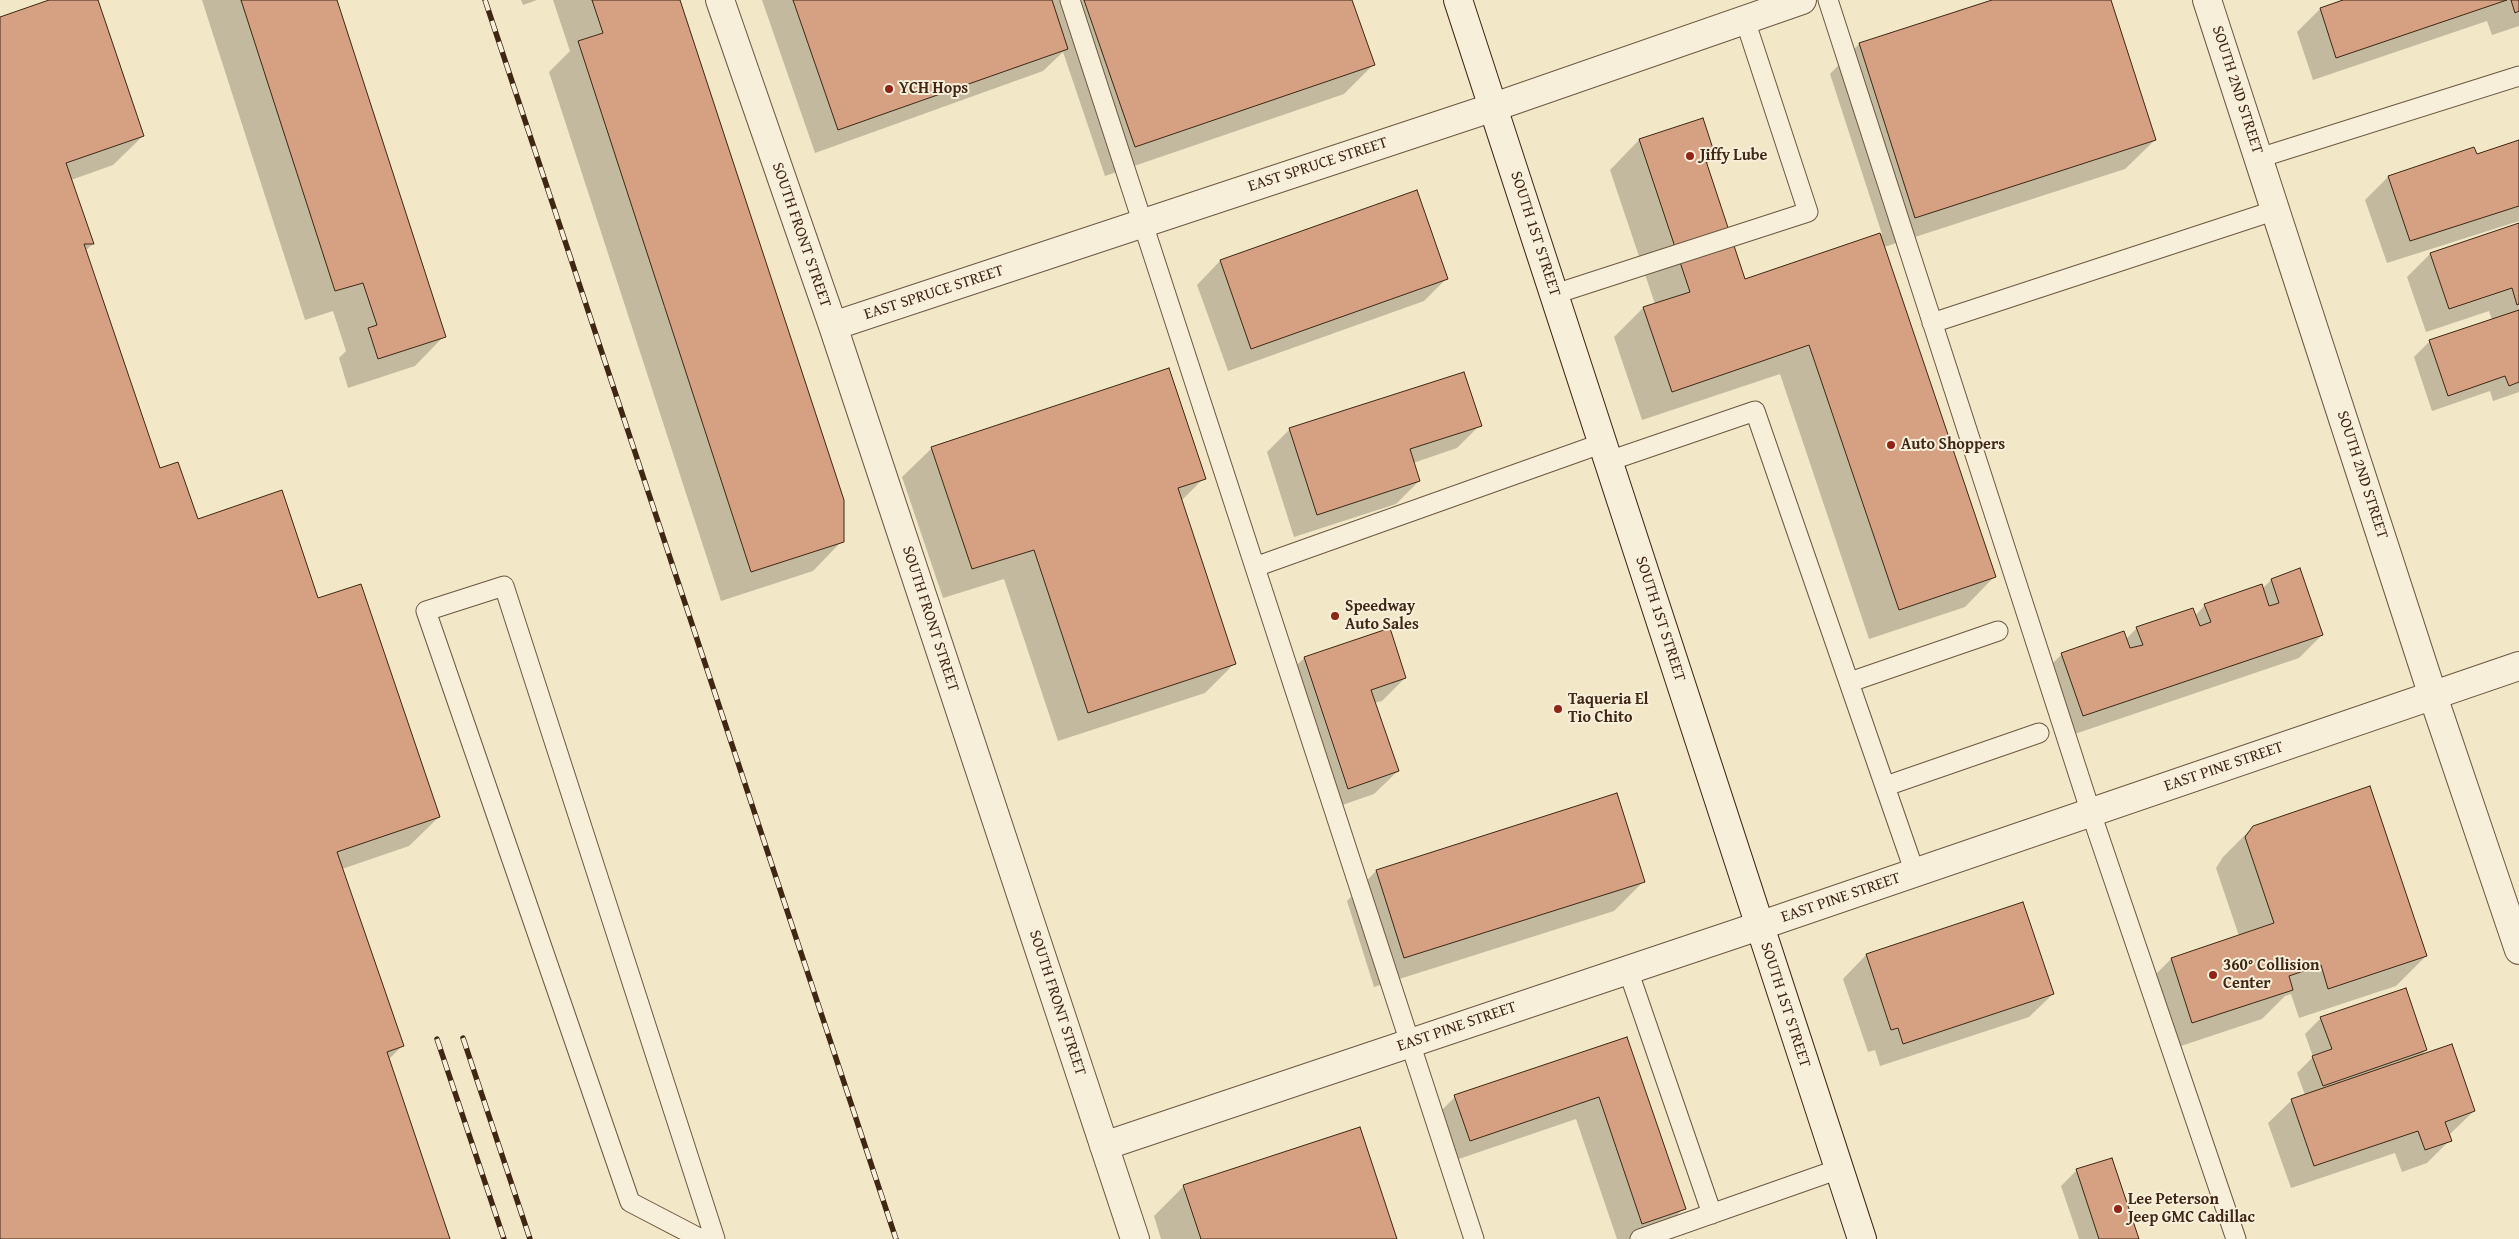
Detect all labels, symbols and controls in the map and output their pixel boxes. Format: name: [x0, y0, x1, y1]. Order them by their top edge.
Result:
street label: SOUTH 2ND STREET: [2207, 23, 2267, 157]
place label: YCH Hops: [899, 79, 968, 99]
marker: YCH Hops: [883, 83, 895, 95]
street label: EAST SPRUCE STREET: [1246, 133, 1390, 197]
place label: Jiffy Lube: [1700, 146, 1767, 166]
marker: Jiffy Lube: [1684, 150, 1696, 162]
street label: SOUTH FRONT STREET: [767, 160, 835, 310]
street label: SOUTH 1ST STREET: [1506, 169, 1564, 299]
street label: EAST SPRUCE STREET: [862, 261, 1006, 325]
street label: SOUTH 2ND STREET: [2332, 408, 2392, 542]
place label: Auto Shoppers: [1901, 435, 2005, 455]
marker: Auto Shoppers: [1885, 439, 1897, 451]
street label: SOUTH FRONT STREET: [897, 544, 963, 694]
street label: SOUTH 1ST STREET: [1631, 554, 1689, 684]
place label: Speedway Auto Sales: [1345, 597, 1419, 635]
marker: Speedway Auto Sales: [1329, 610, 1341, 622]
place label: Taqueria El Tio Chito: [1568, 690, 1649, 728]
marker: Taqueria El Tio Chito: [1552, 703, 1564, 715]
street label: EAST PINE STREET: [2162, 738, 2286, 796]
street label: EAST PINE STREET: [1779, 869, 1903, 927]
street label: SOUTH FRONT STREET: [1024, 928, 1090, 1078]
street label: SOUTH 1ST STREET: [1756, 940, 1814, 1070]
place label: 360° Collision Center: [2223, 956, 2319, 994]
marker: 360° Collision Center: [2207, 969, 2219, 981]
street label: EAST PINE STREET: [1395, 998, 1519, 1056]
place label: Lee Peterson Jeep GMC Cadillac: [2128, 1190, 2255, 1228]
marker: Lee Peterson Jeep GMC Cadillac: [2112, 1203, 2124, 1215]

